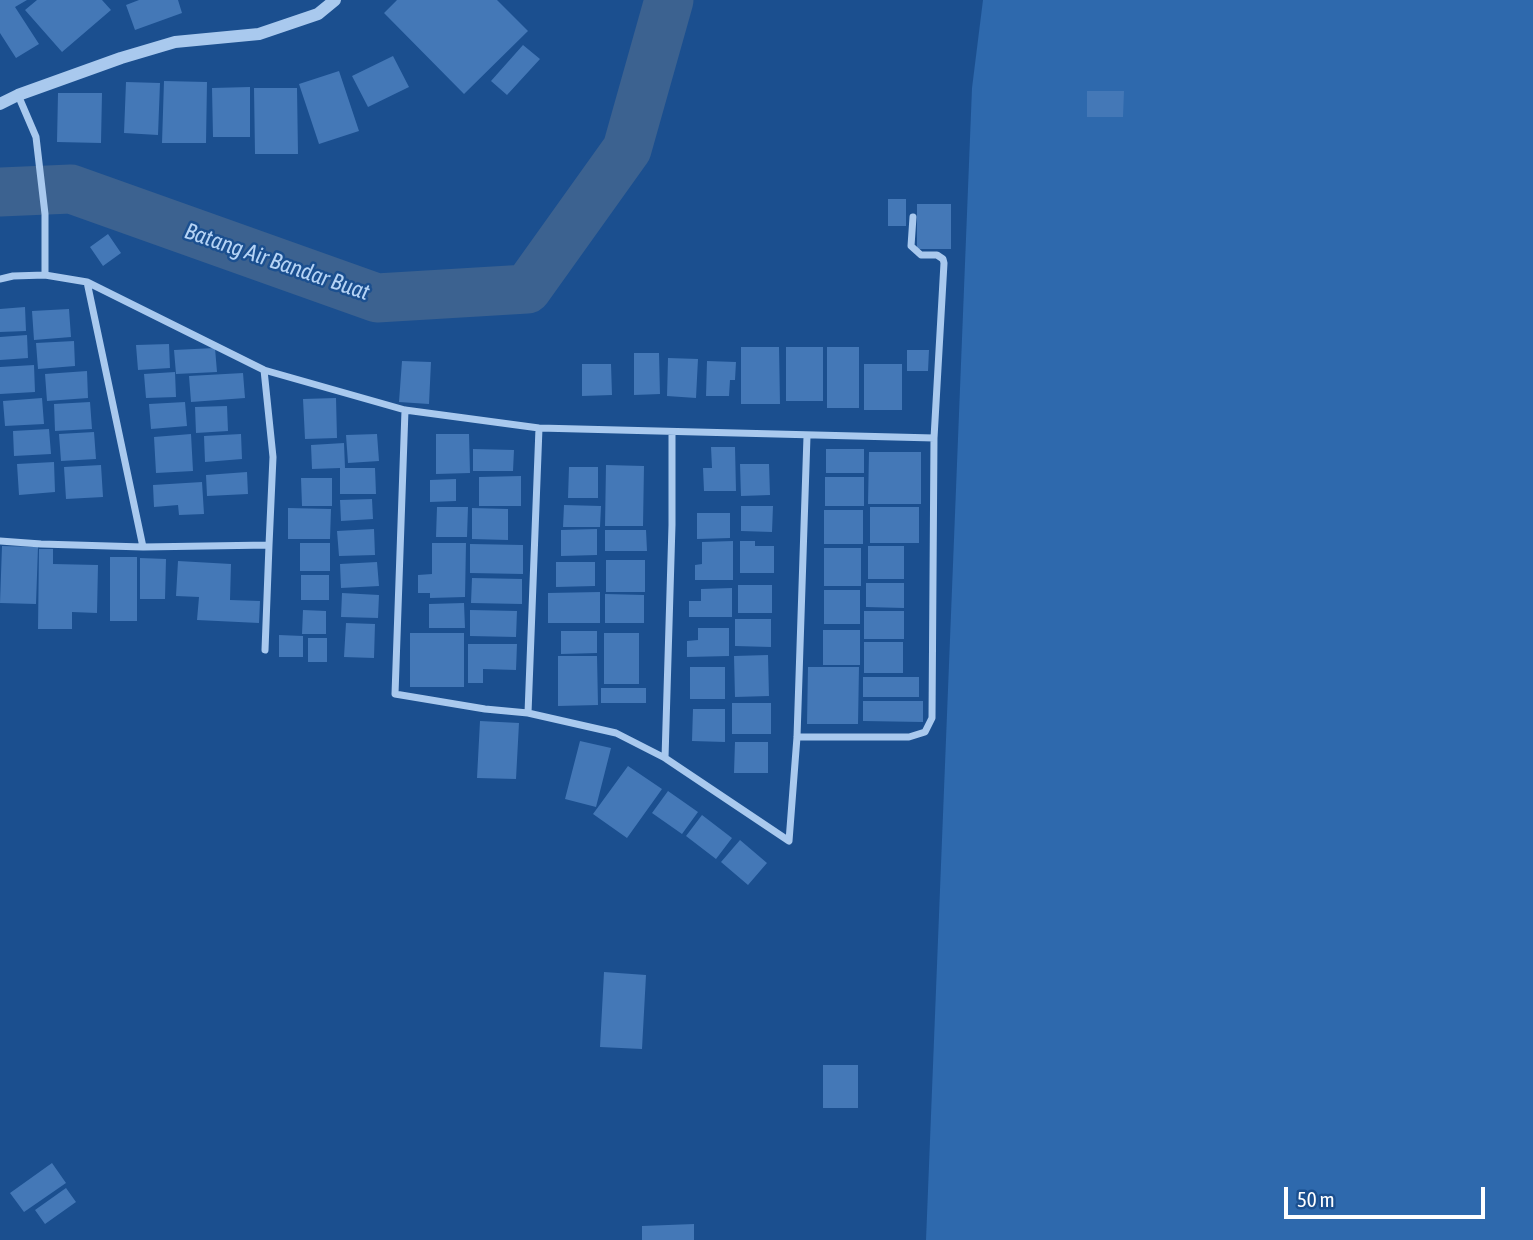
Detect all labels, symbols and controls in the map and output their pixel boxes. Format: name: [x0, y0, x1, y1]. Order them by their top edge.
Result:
water label: Batang Air Bandar Buat: [181, 217, 373, 307]
scale bar: [1288, 1174, 1489, 1218]
text: 50 m: [1297, 1187, 1335, 1211]

